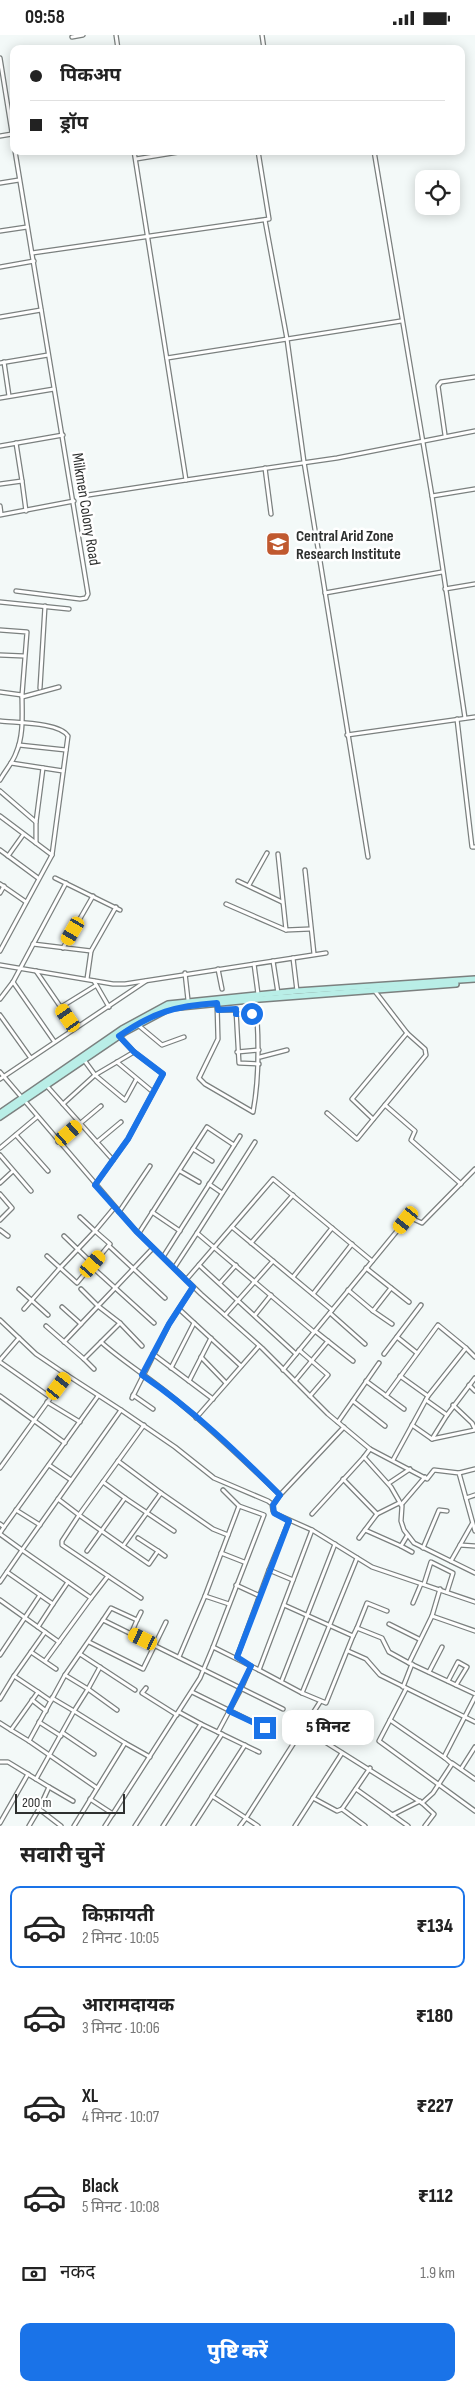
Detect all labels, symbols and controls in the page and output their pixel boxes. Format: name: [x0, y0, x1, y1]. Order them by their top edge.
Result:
text: 09:58: [25, 6, 65, 29]
text: पिकअप: [60, 64, 121, 87]
text: ड्रॉप: [60, 112, 88, 135]
map controls: [415, 170, 460, 215]
button: locate: [415, 170, 460, 215]
street label: Milkmen Colony Road: [67, 452, 104, 567]
place label: Central Arid Zone Research Institute: [296, 527, 401, 564]
school or university icon: Central Arid Zone Research Institute: [265, 531, 291, 557]
car: [59, 914, 86, 948]
car: [53, 1001, 82, 1035]
route start: [241, 1003, 263, 1025]
car: [52, 1117, 85, 1149]
car: [390, 1204, 421, 1236]
car: [77, 1248, 108, 1280]
car: [43, 1370, 74, 1402]
car: [126, 1626, 159, 1652]
callout: 5 मिनट: [282, 1711, 375, 1745]
route end: [254, 1717, 276, 1739]
text: 5 मिनट: [306, 1718, 350, 1737]
scale bar: [15, 1791, 125, 1814]
text: 200 m: [22, 1794, 51, 1811]
text: सवारी चुनें: [20, 1842, 104, 1869]
text: किफ़ायती: [82, 1904, 154, 1927]
icon: car: [22, 1905, 67, 1950]
text: ₹134: [416, 1915, 453, 1938]
text: 2 मिनट · 10:05: [82, 1929, 159, 1948]
text: आरामदायक: [82, 1994, 174, 2017]
icon: car: [22, 1995, 67, 2040]
text: ₹180: [416, 2005, 453, 2028]
text: 3 मिनट · 10:06: [82, 2019, 160, 2038]
icon: car: [22, 2085, 67, 2130]
text: XL: [82, 2085, 98, 2108]
text: ₹227: [416, 2095, 453, 2118]
text: 4 मिनट · 10:07: [82, 2108, 159, 2127]
icon: car: [22, 2175, 67, 2220]
text: Black: [82, 2175, 119, 2198]
text: ₹112: [418, 2185, 453, 2208]
text: 5 मिनट · 10:08: [82, 2198, 160, 2217]
icon: cash: [20, 2260, 48, 2288]
text: नकद: [60, 2261, 95, 2284]
text: 1.9 km: [420, 2264, 455, 2283]
button: पुष्टि करें: [20, 2323, 455, 2381]

